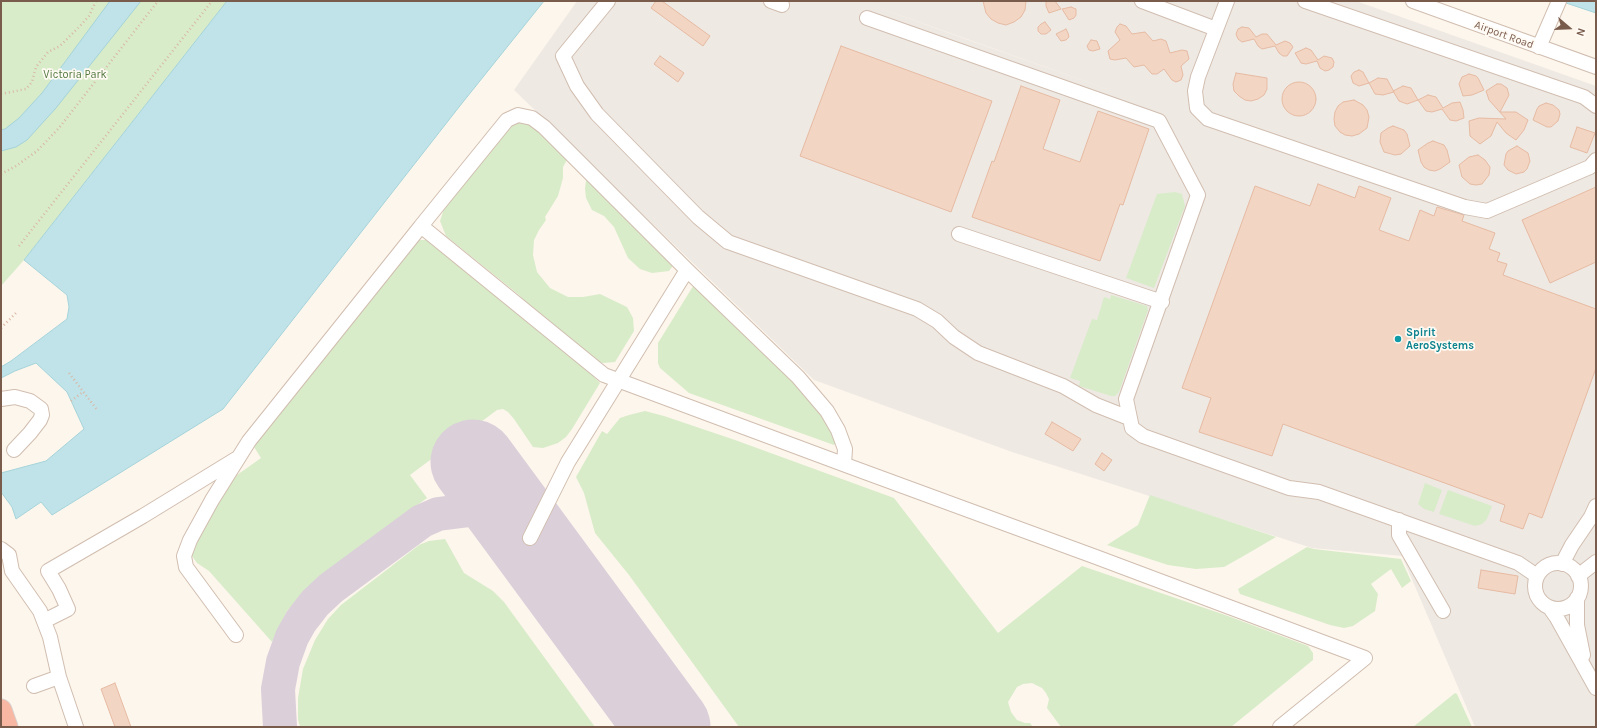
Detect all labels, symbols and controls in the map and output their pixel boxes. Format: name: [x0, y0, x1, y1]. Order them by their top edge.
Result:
north arrow: [1549, 8, 1589, 48]
street label: Airport Road: [1473, 18, 1535, 52]
text: N: [1573, 26, 1588, 38]
park label: Victoria Park: [43, 68, 107, 82]
place label: Spirit AeroSystems: [1406, 326, 1474, 352]
marker: Spirit AeroSystems: [1393, 334, 1403, 344]

